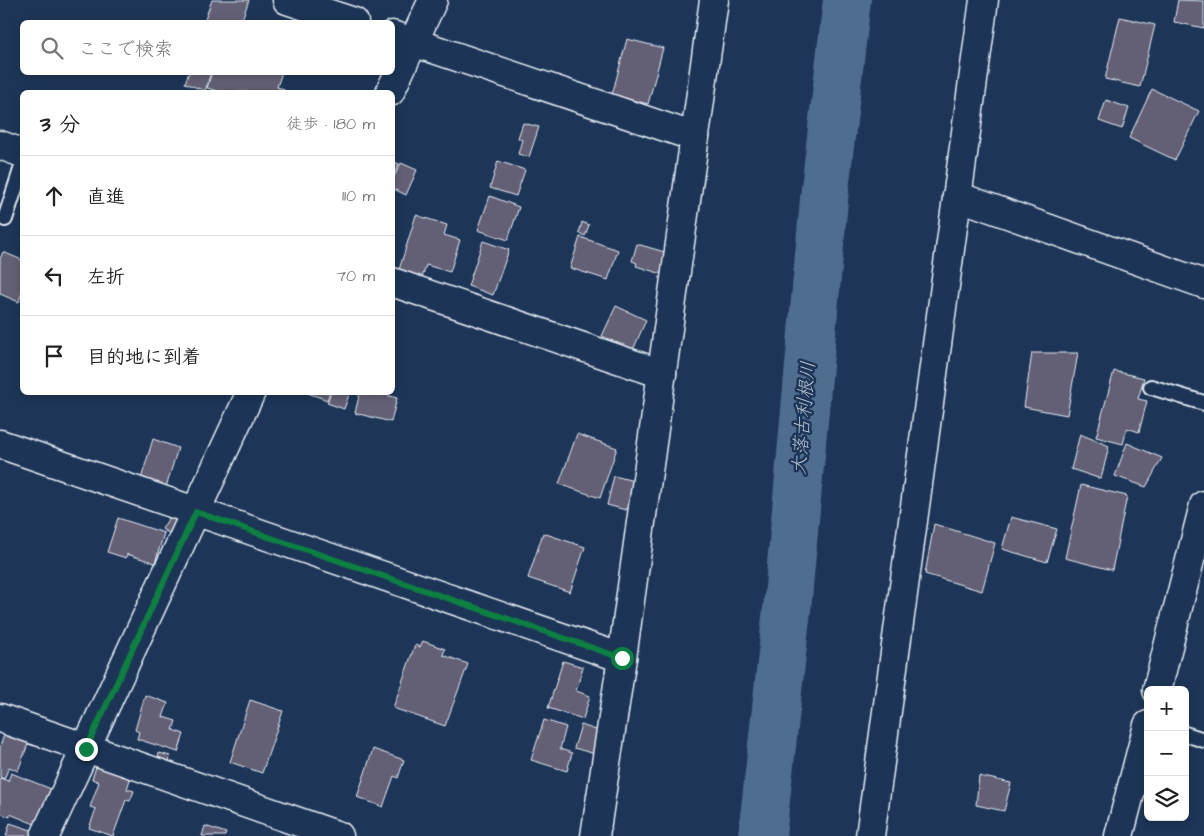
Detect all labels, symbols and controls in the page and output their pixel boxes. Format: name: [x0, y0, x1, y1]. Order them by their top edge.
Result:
search box: [20, 20, 395, 75]
icon: search: [38, 34, 66, 62]
text: ここで検索: [78, 36, 173, 63]
text: 3 分: [40, 110, 80, 139]
text: 徒歩 · 180 m: [287, 113, 375, 135]
icon: ahead: [40, 182, 68, 210]
text: 直進: [87, 184, 125, 211]
text: 110 m: [342, 185, 375, 207]
icon: left: [40, 262, 68, 290]
text: 左折: [87, 264, 125, 291]
text: 70 m: [336, 265, 375, 287]
icon: arrive: [40, 342, 68, 370]
text: 目的地に到着: [87, 344, 201, 371]
water label: 大落古利根川: [786, 360, 822, 476]
route start: [611, 647, 634, 670]
map controls: [1144, 686, 1189, 821]
button: +: [1144, 686, 1189, 731]
button: −: [1144, 731, 1189, 776]
route end: [75, 738, 98, 761]
button: layers: [1144, 776, 1189, 821]

